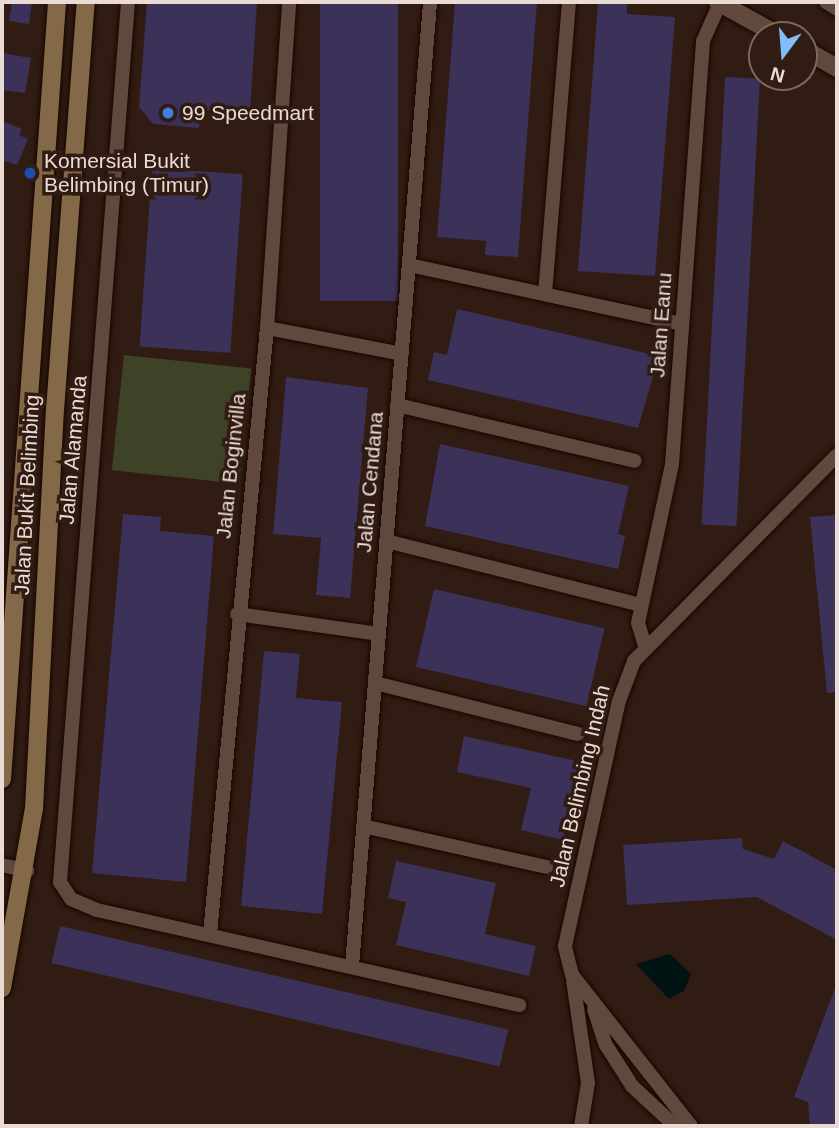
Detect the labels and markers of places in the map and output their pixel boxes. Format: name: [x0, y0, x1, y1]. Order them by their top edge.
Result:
place label: 99 Speedmart: [182, 100, 314, 126]
marker: 99 Speedmart: [160, 105, 176, 121]
place label: Komersial Bukit Belimbing (Timur): [44, 148, 209, 198]
marker: Komersial Bukit Belimbing (Timur): [22, 165, 38, 181]

